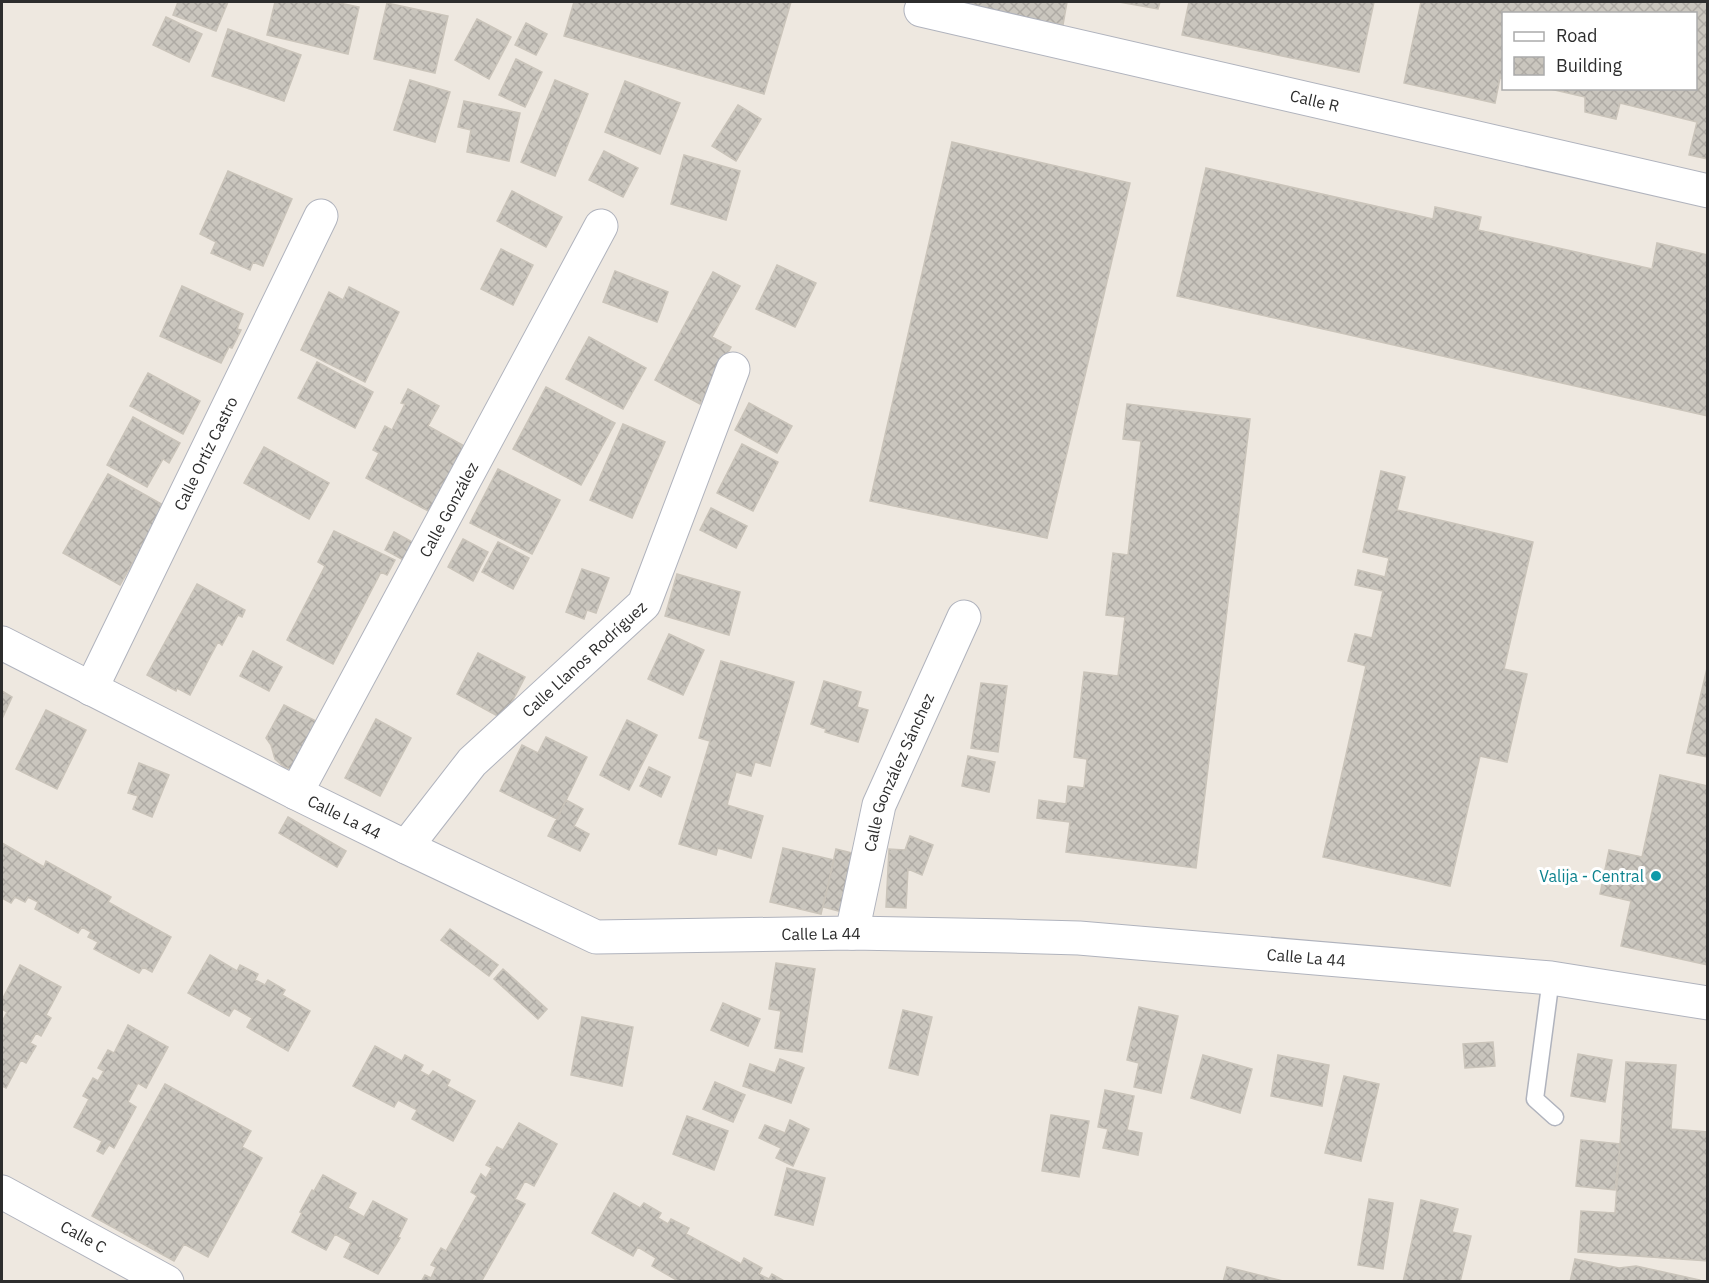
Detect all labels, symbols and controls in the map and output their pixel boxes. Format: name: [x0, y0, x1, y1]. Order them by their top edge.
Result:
legend: [1502, 12, 1697, 90]
text: Road: [1556, 24, 1597, 47]
text: Building: [1556, 54, 1623, 77]
street label: Calle R: [1288, 85, 1341, 116]
street label: Calle Ortíz Castro: [169, 393, 242, 514]
street label: Calle González: [415, 458, 482, 561]
street label: Calle Llanos Rodríguez: [518, 597, 651, 721]
street label: Calle González Sánchez: [859, 690, 938, 854]
street label: Calle La 44: [304, 790, 384, 843]
place label: Valija - Central: [1539, 866, 1644, 886]
marker: Valija - Central: [1649, 869, 1663, 883]
street label: Calle La 44: [781, 923, 861, 944]
street label: Calle La 44: [1266, 944, 1347, 971]
street label: Calle C: [57, 1216, 110, 1257]

